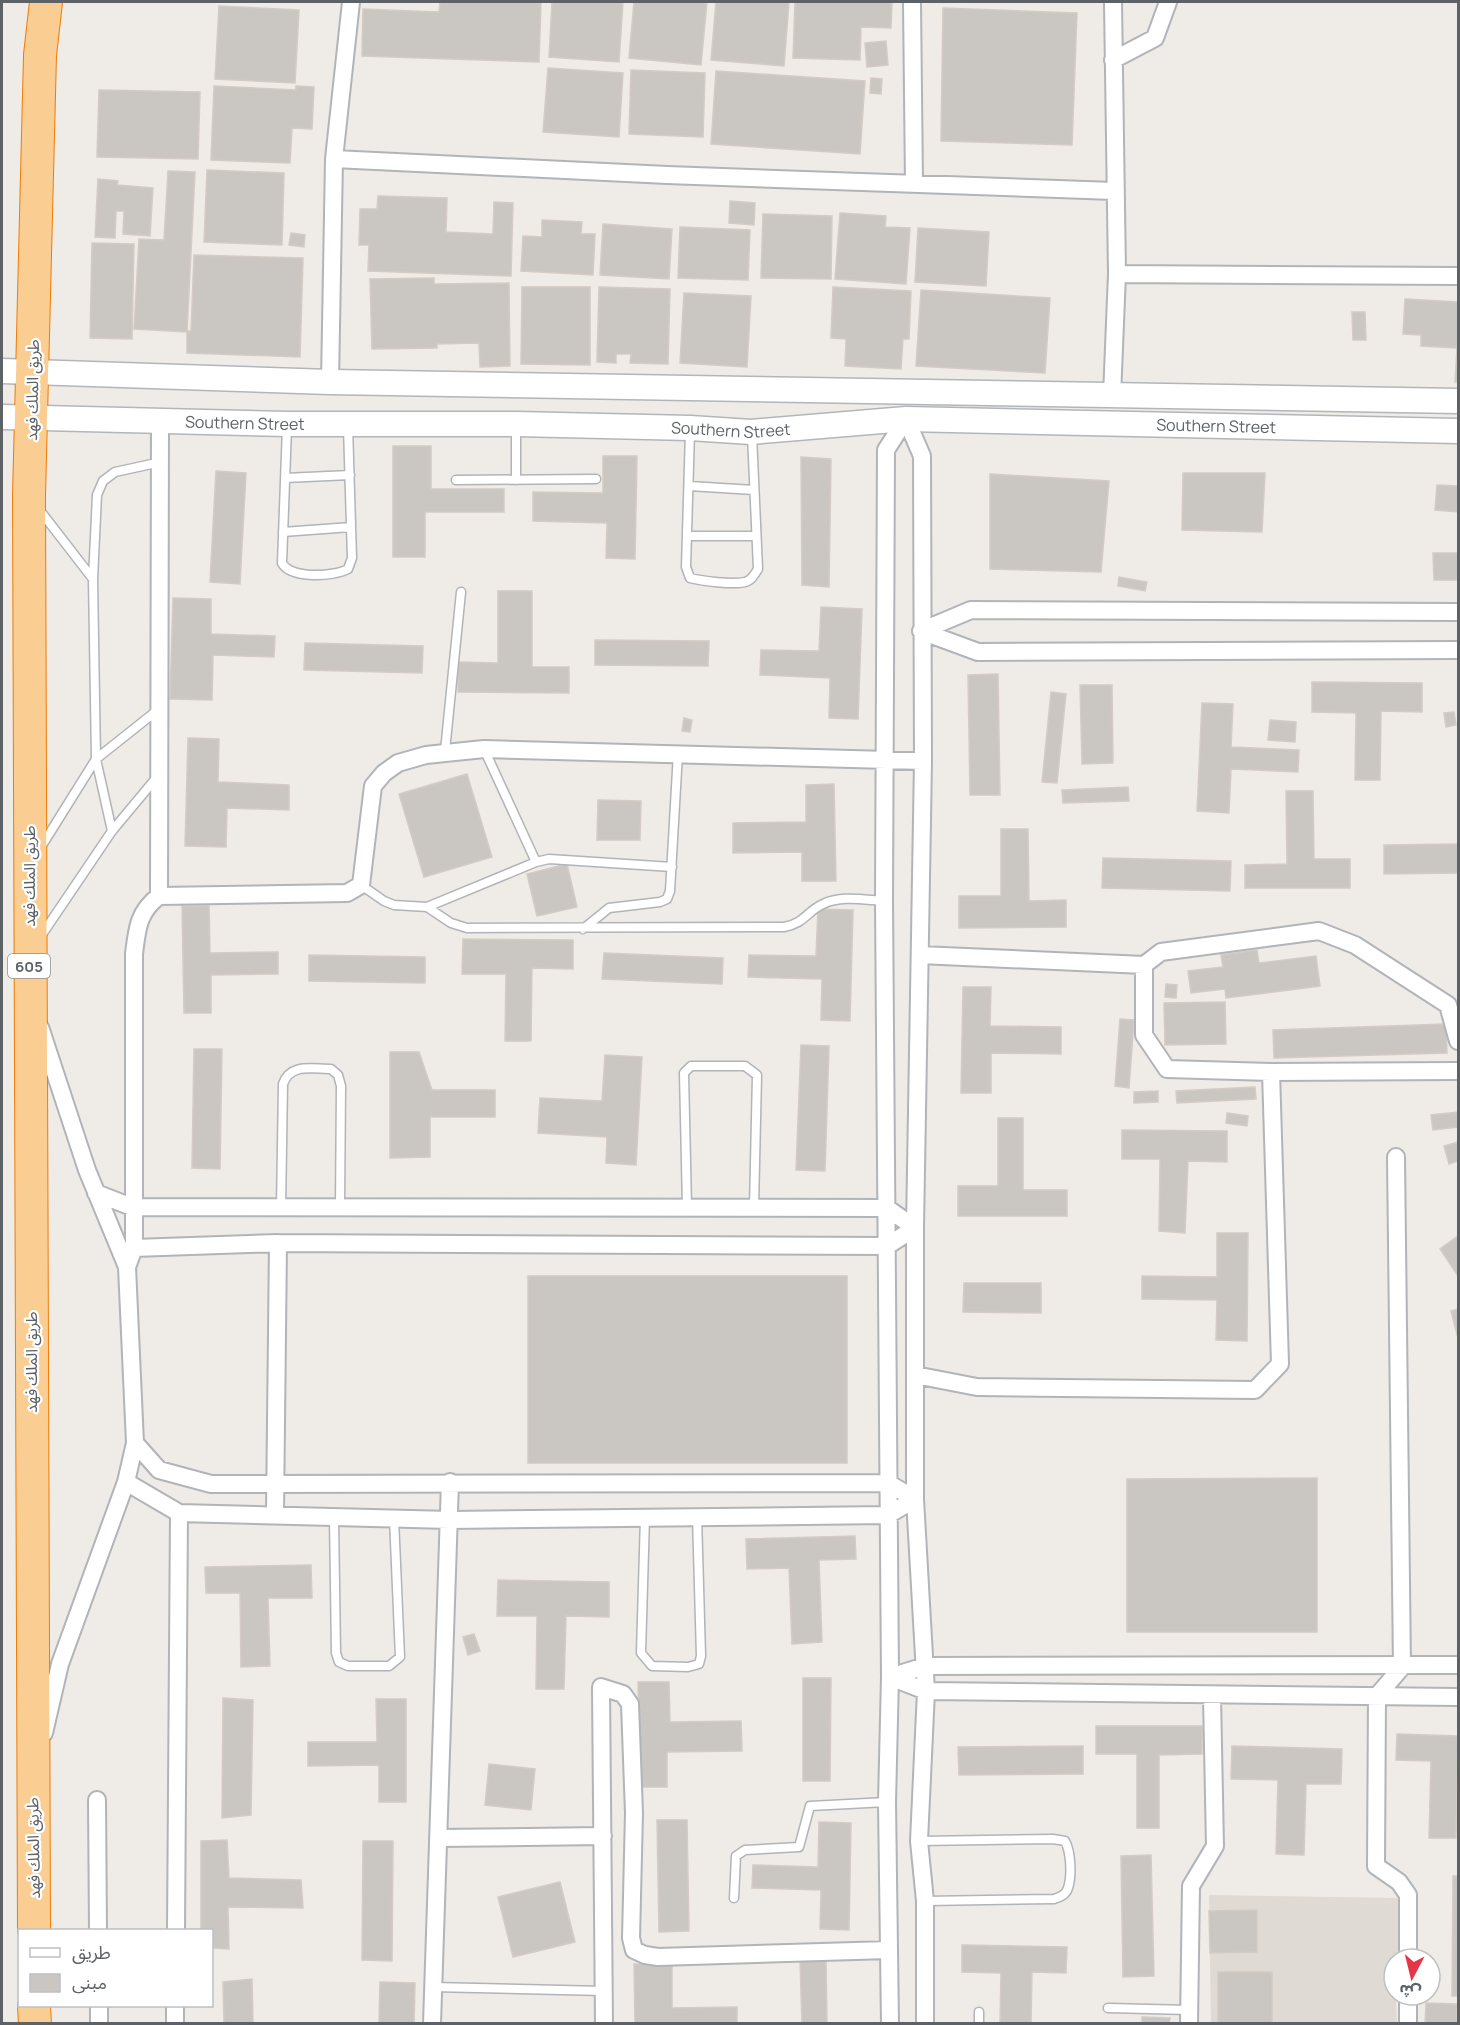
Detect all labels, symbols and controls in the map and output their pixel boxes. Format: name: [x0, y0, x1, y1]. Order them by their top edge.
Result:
street label: طريق الملك فهد: [20, 339, 44, 441]
street label: Southern Street: [185, 411, 305, 435]
street label: Southern Street: [1156, 413, 1276, 438]
street label: Southern Street: [671, 417, 791, 443]
street label: طريق الملك فهد: [18, 825, 40, 927]
road number: 605: [8, 954, 50, 978]
street label: طريق الملك فهد: [20, 1311, 42, 1413]
street label: طريق الملك فهد: [21, 1797, 45, 1899]
legend: [18, 1929, 213, 2007]
text: طريق: [72, 1940, 111, 1964]
north arrow: [1382, 1947, 1442, 2007]
text: مبنى: [72, 1970, 107, 1994]
text: ش: [1398, 1980, 1422, 2004]

